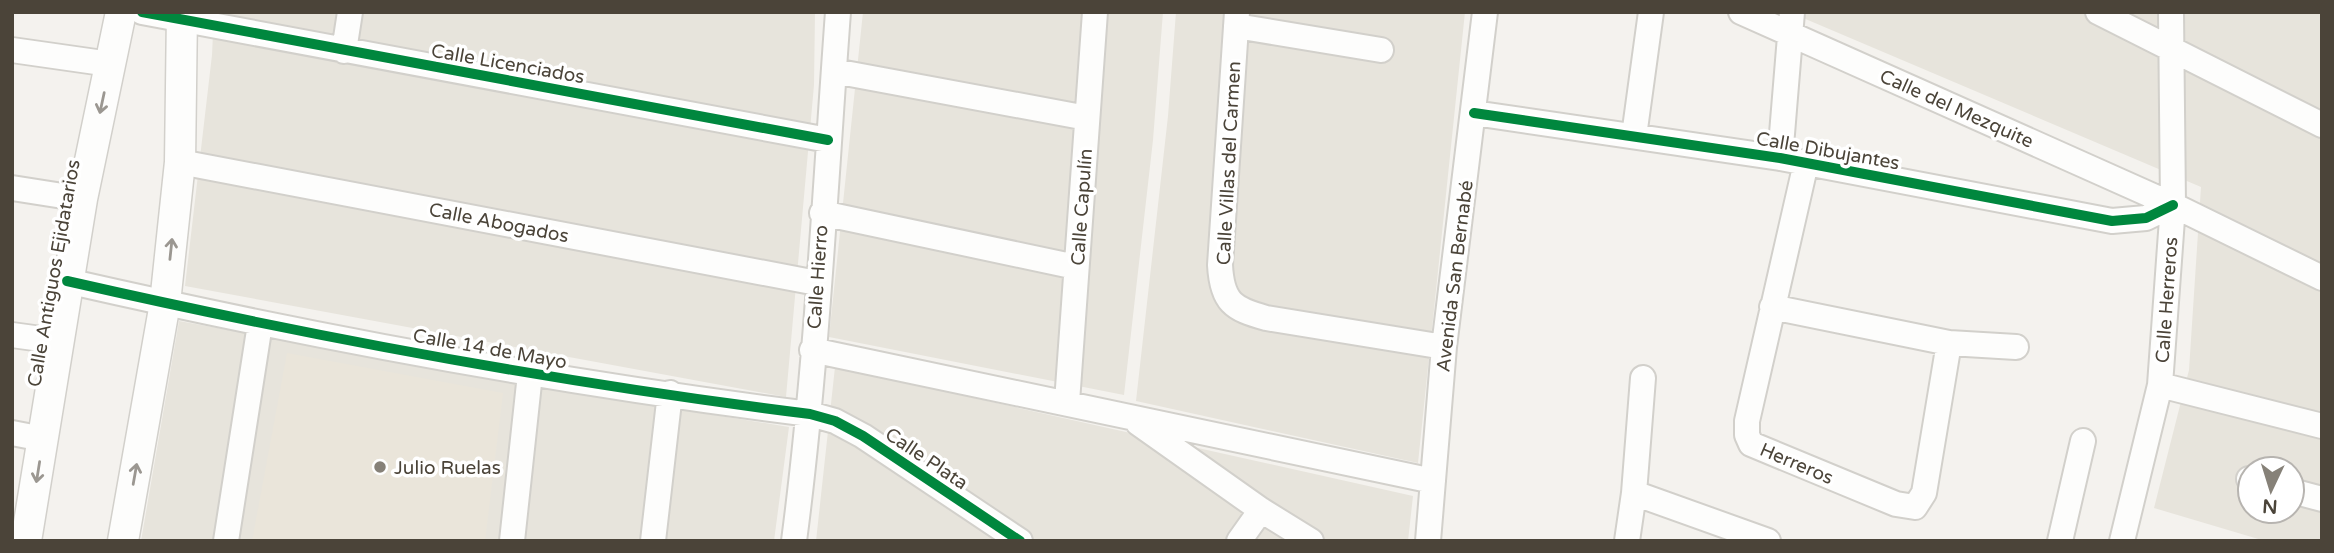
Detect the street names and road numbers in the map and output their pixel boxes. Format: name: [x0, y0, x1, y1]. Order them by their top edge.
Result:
street label: Calle Licenciados: [429, 40, 586, 88]
street label: Calle Villas del Carmen: [1213, 60, 1245, 266]
street label: Calle del Mezquite: [1876, 65, 2037, 153]
street label: Calle Dibujantes: [1754, 128, 1901, 174]
street label: Calle Capulín: [1067, 148, 1097, 266]
street label: Calle Antiguos Ejidatarios: [23, 158, 85, 389]
street label: Avenida San Bernabé: [1432, 179, 1478, 373]
street label: Calle Abogados: [427, 199, 571, 247]
street label: Calle Hierro: [803, 224, 833, 330]
street label: Calle Herreros: [2152, 236, 2182, 364]
street label: Calle 14 de Mayo: [411, 325, 569, 373]
street label: Calle Plata: [881, 423, 972, 494]
street label: Herreros: [1757, 439, 1837, 489]

